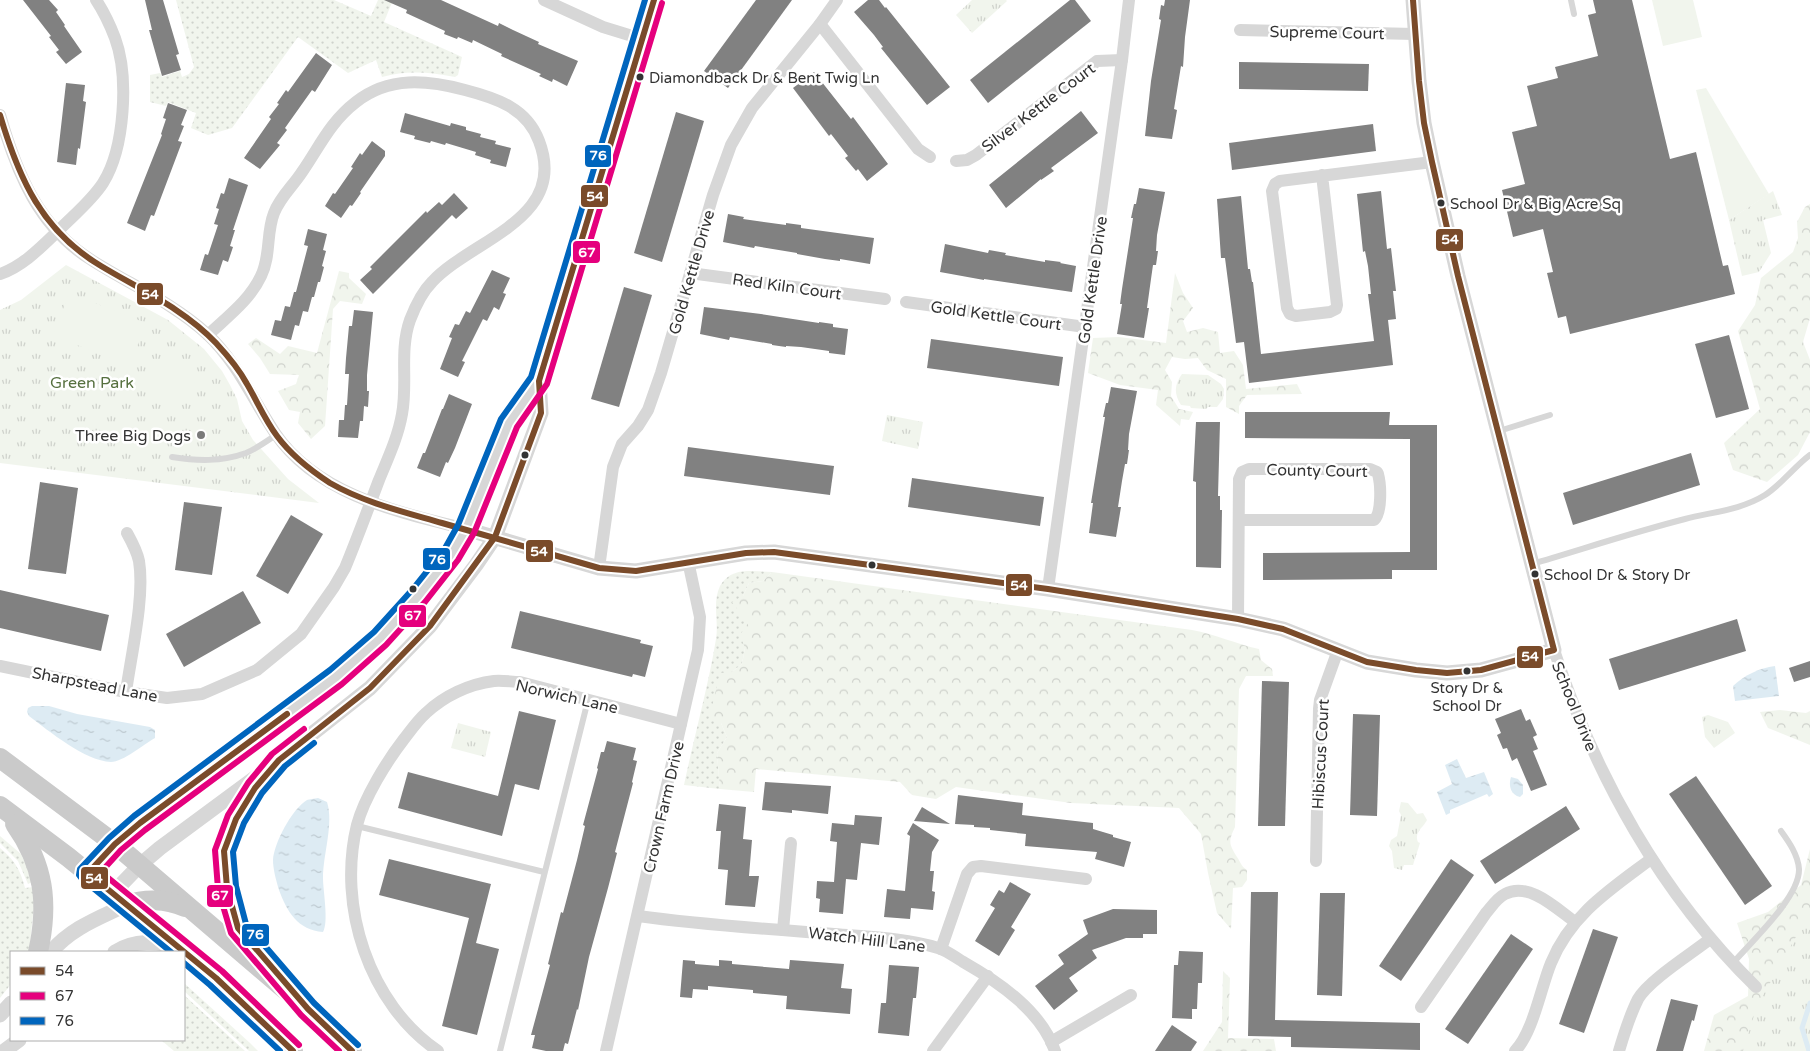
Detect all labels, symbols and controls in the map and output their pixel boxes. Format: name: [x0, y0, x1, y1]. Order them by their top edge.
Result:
street label: Supreme Court: [1269, 22, 1385, 44]
street label: Silver Kettle Court: [978, 59, 1099, 157]
place label: Diamondback Dr & Bent Twig Ln: [649, 69, 880, 87]
marker: Diamondback Dr & Bent Twig Ln: [635, 72, 645, 82]
line badge: 76: [584, 144, 612, 168]
text: 76: [589, 147, 607, 164]
line badge: 54: [580, 184, 609, 208]
text: 54: [586, 188, 604, 205]
place label: School Dr & Big Acre Sq: [1450, 195, 1621, 213]
marker: School Dr & Big Acre Sq: [1436, 198, 1446, 208]
street label: Gold Kettle Drive: [665, 208, 719, 337]
street label: Gold Kettle Drive: [1074, 215, 1112, 345]
line badge: 54: [1435, 228, 1464, 252]
text: 54: [1441, 231, 1459, 248]
line badge: 67: [572, 240, 601, 264]
text: 67: [578, 244, 596, 261]
street label: Red Kiln Court: [731, 269, 843, 305]
line badge: 54: [136, 282, 164, 306]
text: 54: [141, 286, 159, 303]
street label: Gold Kettle Court: [929, 297, 1063, 335]
park label: Green Park: [50, 373, 134, 393]
place label: Three Big Dogs: [75, 426, 191, 446]
marker: Three Big Dogs: [195, 429, 207, 441]
unlabelled marker: [520, 450, 530, 460]
street label: County Court: [1266, 460, 1368, 482]
line badge: 54: [525, 539, 554, 563]
text: 54: [530, 543, 548, 560]
line badge: 76: [422, 547, 451, 571]
text: 76: [428, 551, 446, 568]
unlabelled marker: [867, 560, 877, 570]
place label: School Dr & Story Dr: [1544, 566, 1690, 584]
marker: School Dr & Story Dr: [1530, 569, 1540, 579]
line badge: 54: [1005, 573, 1033, 597]
text: 54: [1010, 577, 1028, 594]
unlabelled marker: [408, 584, 418, 594]
line badge: 67: [398, 604, 427, 628]
text: 67: [404, 607, 422, 624]
line badge: 54: [1516, 645, 1544, 669]
text: 54: [1521, 648, 1539, 665]
street label: School Drive: [1547, 659, 1601, 754]
street label: Sharpstead Lane: [30, 663, 159, 707]
marker: Story Dr & School Dr: [1462, 666, 1472, 676]
street label: Norwich Lane: [514, 675, 620, 718]
place label: Story Dr & School Dr: [1430, 679, 1504, 715]
street label: Hibiscus Court: [1308, 698, 1334, 810]
street label: Crown Farm Drive: [639, 739, 689, 875]
line badge: 54: [80, 866, 109, 890]
text: 54: [85, 870, 103, 887]
line badge: 67: [206, 884, 234, 908]
text: 67: [211, 887, 229, 904]
line badge: 76: [241, 923, 270, 947]
street label: Watch Hill Lane: [807, 923, 927, 957]
text: 76: [246, 926, 264, 943]
legend: [10, 951, 185, 1041]
text: 54: [55, 962, 74, 980]
text: 67: [55, 987, 74, 1005]
text: 76: [55, 1012, 74, 1030]

